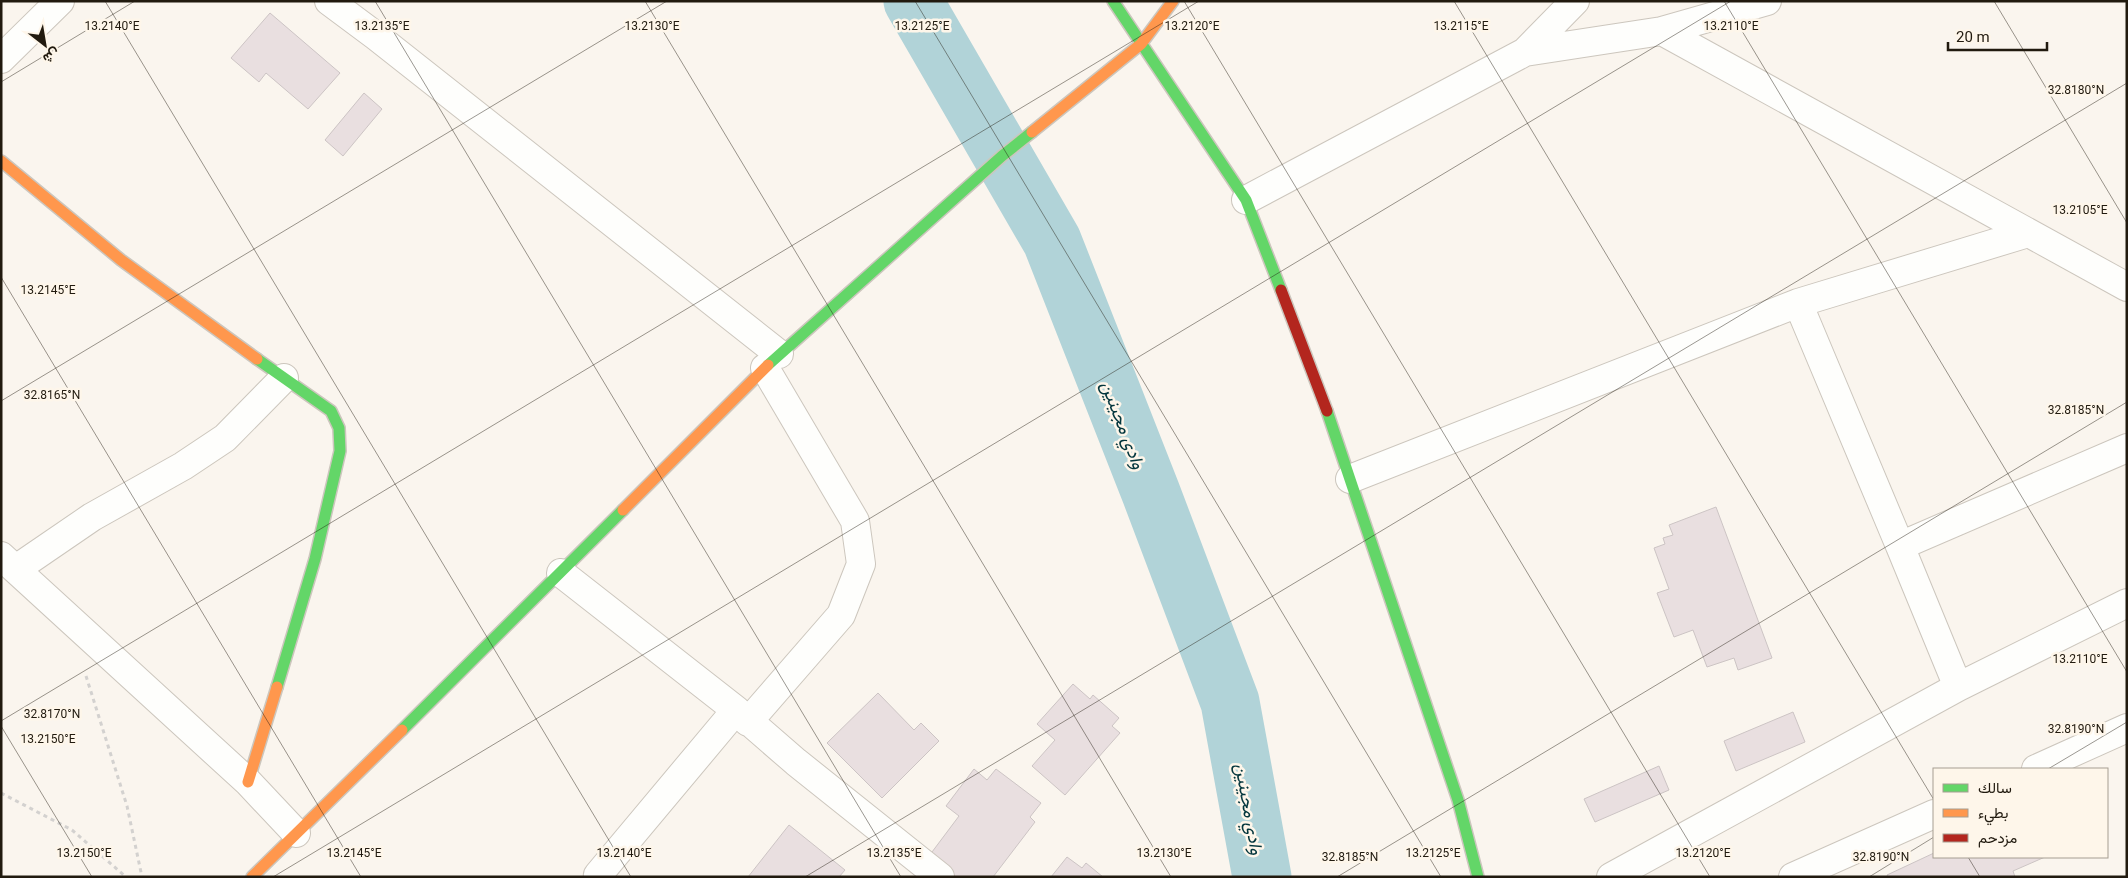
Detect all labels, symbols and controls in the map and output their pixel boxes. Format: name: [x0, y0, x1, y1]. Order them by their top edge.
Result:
text: 13.2140°E: [85, 19, 140, 33]
text: 13.2135°E: [355, 19, 410, 33]
text: 13.2130°E: [625, 19, 680, 33]
text: 13.2125°E: [895, 19, 950, 33]
text: 13.2120°E: [1165, 19, 1220, 33]
text: 13.2115°E: [1434, 19, 1489, 33]
text: 13.2110°E: [1704, 19, 1759, 33]
north arrow: [20, 20, 70, 70]
scale bar: [1948, 20, 2047, 52]
text: 20 m: [1956, 28, 1990, 46]
text: ش: [40, 44, 63, 67]
text: 32.8180°N: [2048, 83, 2104, 97]
text: 13.2105°E: [2053, 203, 2108, 217]
text: 13.2145°E: [21, 283, 76, 297]
water label: وادي مجينين: [1092, 378, 1150, 474]
text: 32.8165°N: [24, 388, 80, 402]
text: 32.8185°N: [2048, 403, 2104, 417]
text: 13.2110°E: [2053, 652, 2108, 666]
text: 32.8170°N: [24, 707, 80, 721]
text: 32.8190°N: [2048, 722, 2104, 736]
text: 13.2150°E: [21, 732, 76, 746]
water label: وادي مجينين: [1226, 762, 1268, 857]
legend: [1933, 768, 2108, 858]
text: سالك: [1978, 779, 2012, 797]
text: بطيء: [1978, 804, 2008, 826]
text: مزدحم: [1978, 829, 2017, 848]
text: 13.2150°E: [57, 846, 112, 860]
text: 13.2145°E: [327, 846, 382, 860]
text: 13.2140°E: [597, 846, 652, 860]
text: 13.2135°E: [867, 846, 922, 860]
text: 13.2130°E: [1137, 846, 1192, 860]
text: 13.2125°E: [1406, 846, 1461, 860]
text: 13.2120°E: [1676, 846, 1731, 860]
text: 32.8185°N: [1322, 850, 1378, 864]
text: 32.8190°N: [1853, 850, 1909, 864]

